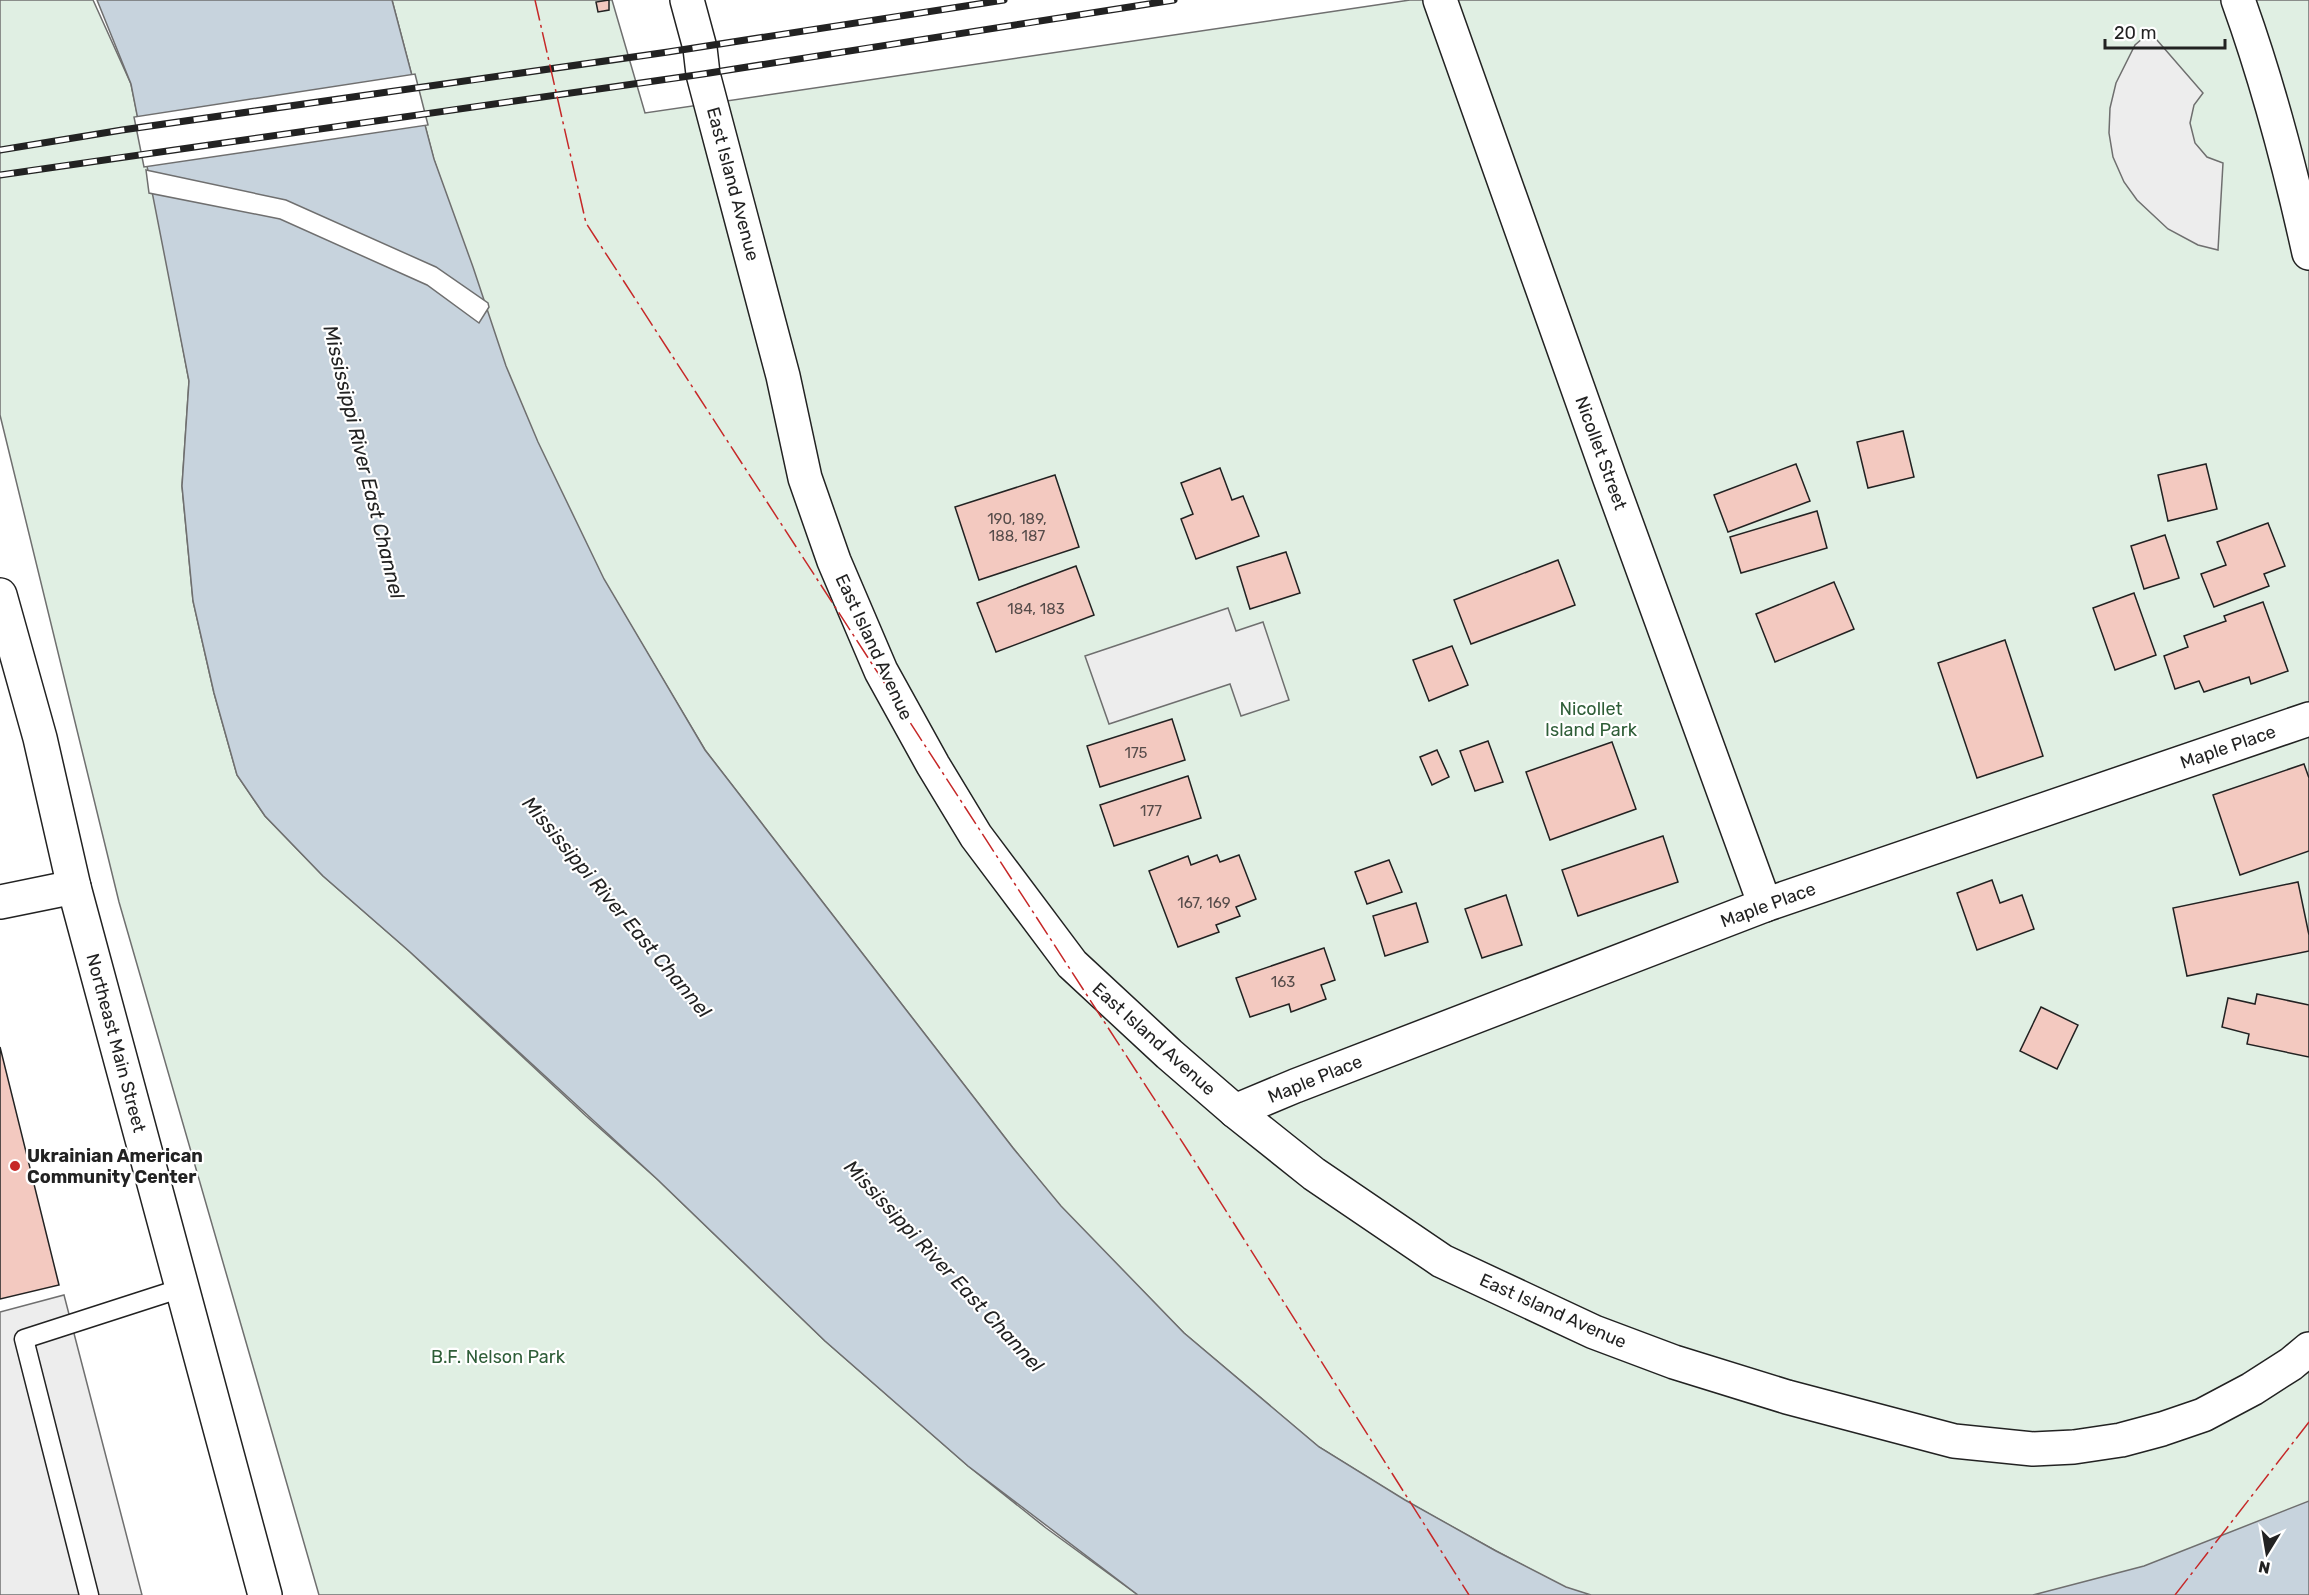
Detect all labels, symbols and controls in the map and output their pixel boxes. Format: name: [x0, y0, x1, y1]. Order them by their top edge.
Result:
scale bar: [2105, 12, 2225, 50]
text: 20 m: [2114, 22, 2156, 44]
street label: East Island Avenue: [702, 105, 764, 263]
water label: Mississippi River East Channel: [318, 323, 410, 602]
street label: Nicollet Street: [1570, 393, 1632, 513]
house number: 190, 189, 188, 187: [987, 510, 1047, 545]
street label: East Island Avenue: [831, 571, 917, 723]
house number: 184, 183: [1007, 600, 1065, 618]
park label: Nicollet Island Park: [1545, 698, 1638, 741]
street label: Maple Place: [2177, 720, 2279, 774]
house number: 175: [1124, 744, 1148, 762]
water label: Mississippi River East Channel: [517, 792, 717, 1023]
house number: 177: [1140, 802, 1162, 820]
street label: Maple Place: [1717, 878, 1819, 932]
house number: 167, 169: [1177, 894, 1231, 912]
street label: Northeast Main Street: [82, 951, 150, 1135]
house number: 163: [1271, 973, 1295, 991]
street label: East Island Avenue: [1088, 978, 1220, 1100]
street label: Maple Place: [1265, 1050, 1365, 1108]
place label: Ukrainian American Community Center: [27, 1145, 203, 1188]
water label: Mississippi River East Channel: [839, 1155, 1049, 1378]
marker: Ukrainian American Community Center: [8, 1159, 22, 1173]
street label: East Island Avenue: [1476, 1269, 1630, 1353]
park label: B.F. Nelson Park: [431, 1346, 566, 1368]
north arrow: [2237, 1523, 2297, 1583]
text: N: [2257, 1557, 2272, 1578]

